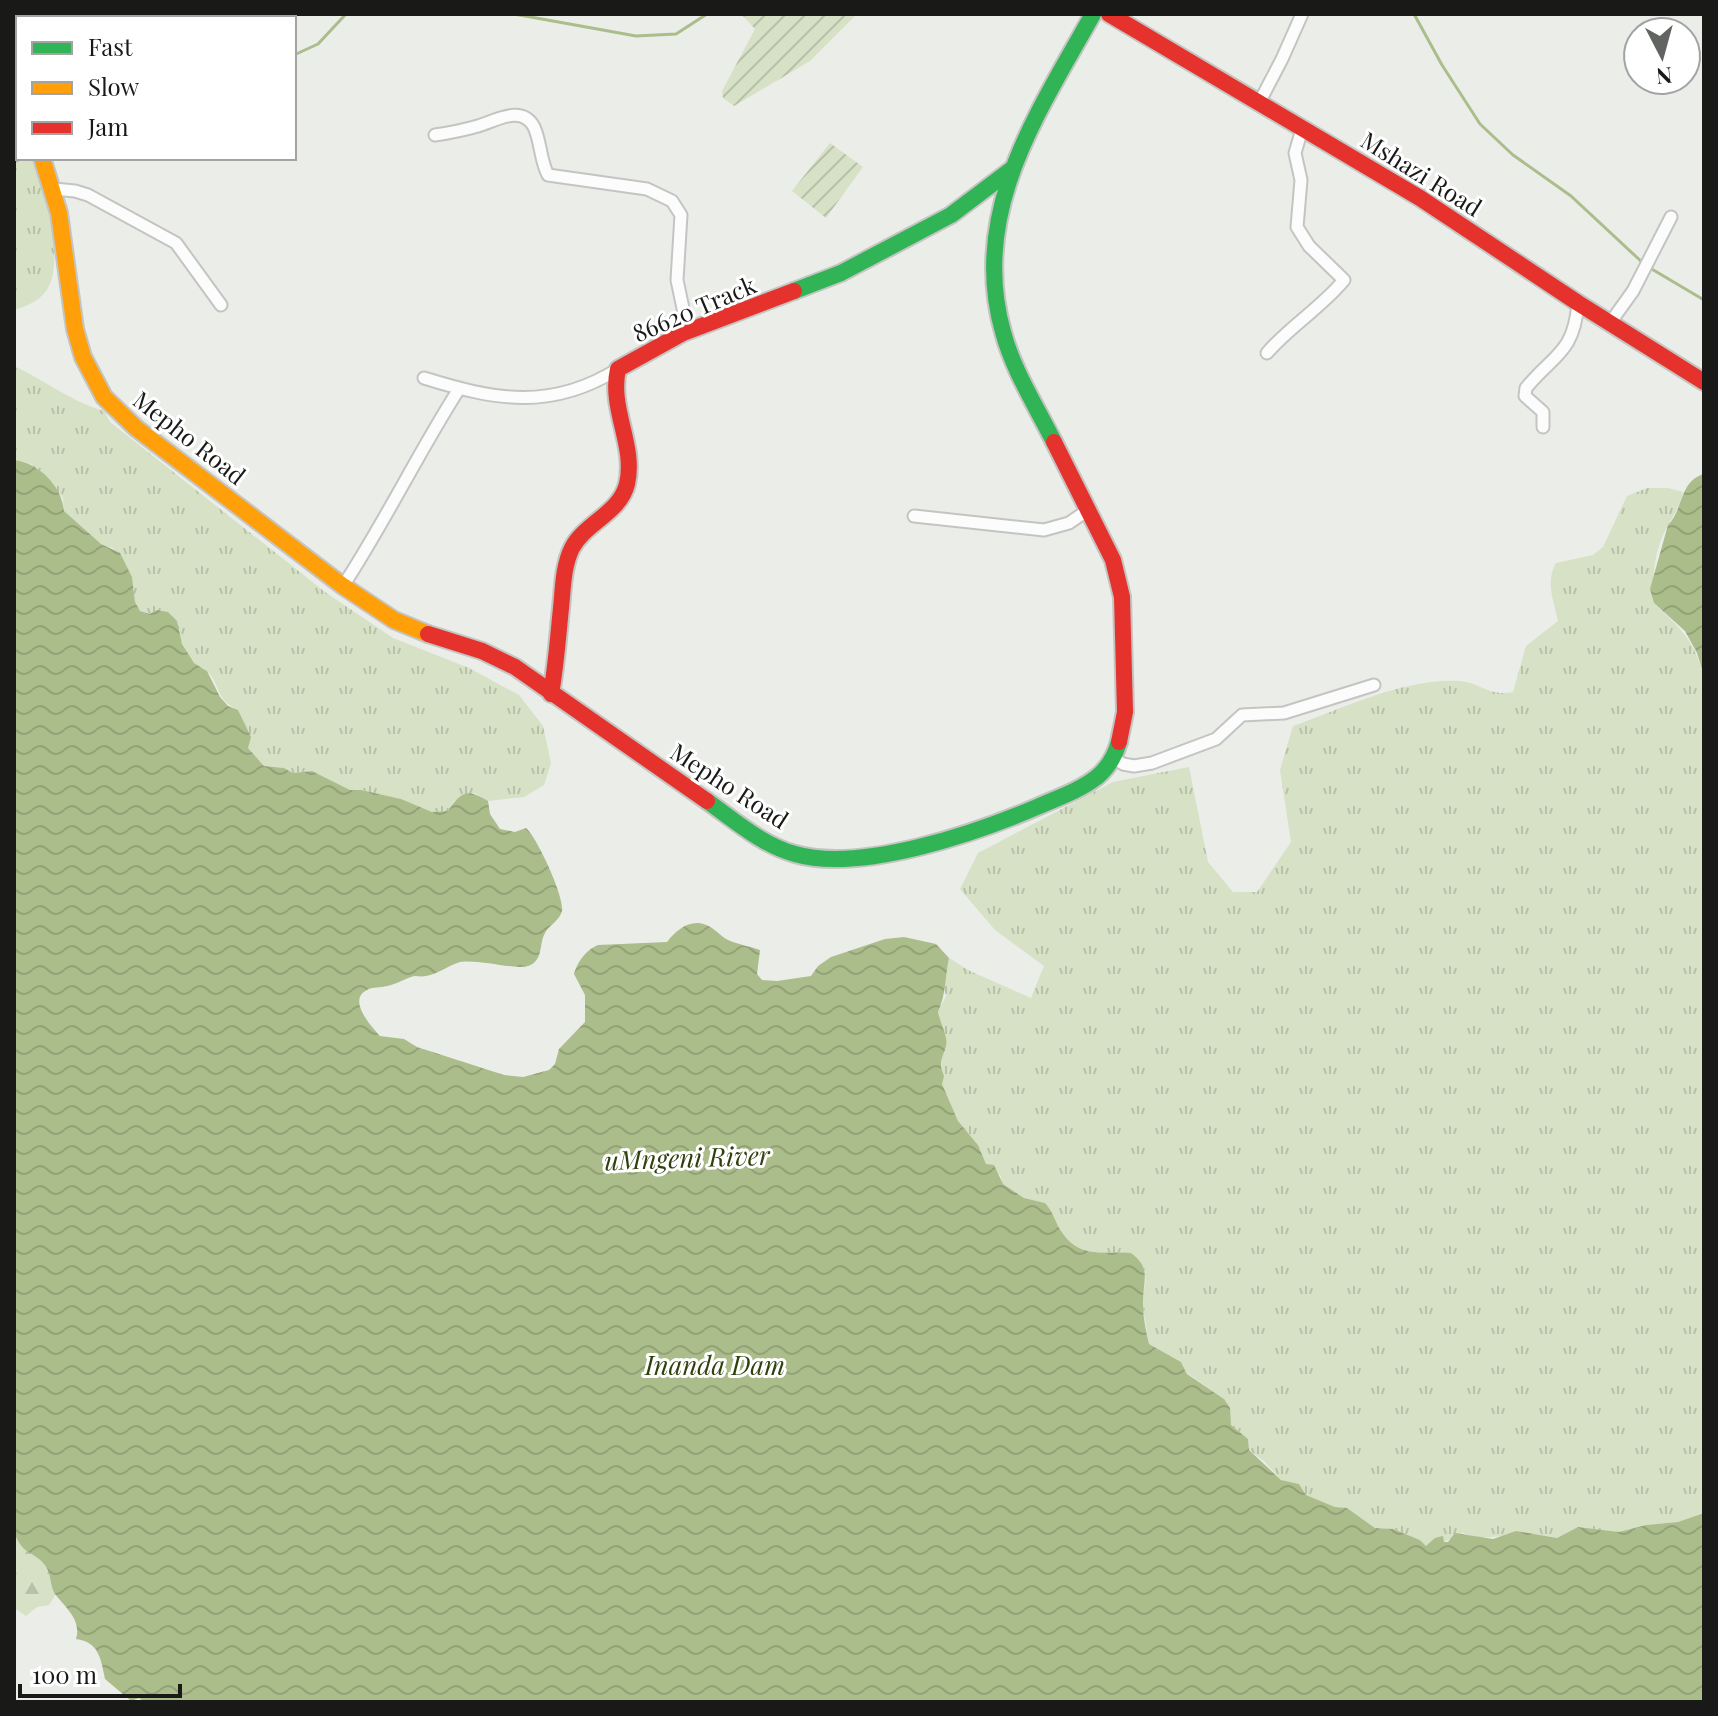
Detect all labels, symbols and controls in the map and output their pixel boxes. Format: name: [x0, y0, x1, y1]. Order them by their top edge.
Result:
legend: [16, 16, 296, 160]
north arrow: [1622, 16, 1702, 96]
text: Fast: [88, 30, 133, 62]
text: N: [1655, 61, 1674, 93]
text: Slow: [88, 70, 140, 102]
text: Jam: [87, 110, 129, 142]
street label: Mshazi Road: [1356, 123, 1488, 223]
street label: 86620 Track: [627, 267, 761, 348]
street label: Mepho Road: [127, 383, 253, 491]
street label: Mepho Road: [665, 735, 795, 835]
water label: uMngeni River: [604, 1137, 771, 1177]
water label: Inanda Dam: [644, 1347, 785, 1382]
scale bar: [20, 1648, 180, 1698]
text: 100 m: [32, 1658, 97, 1690]

